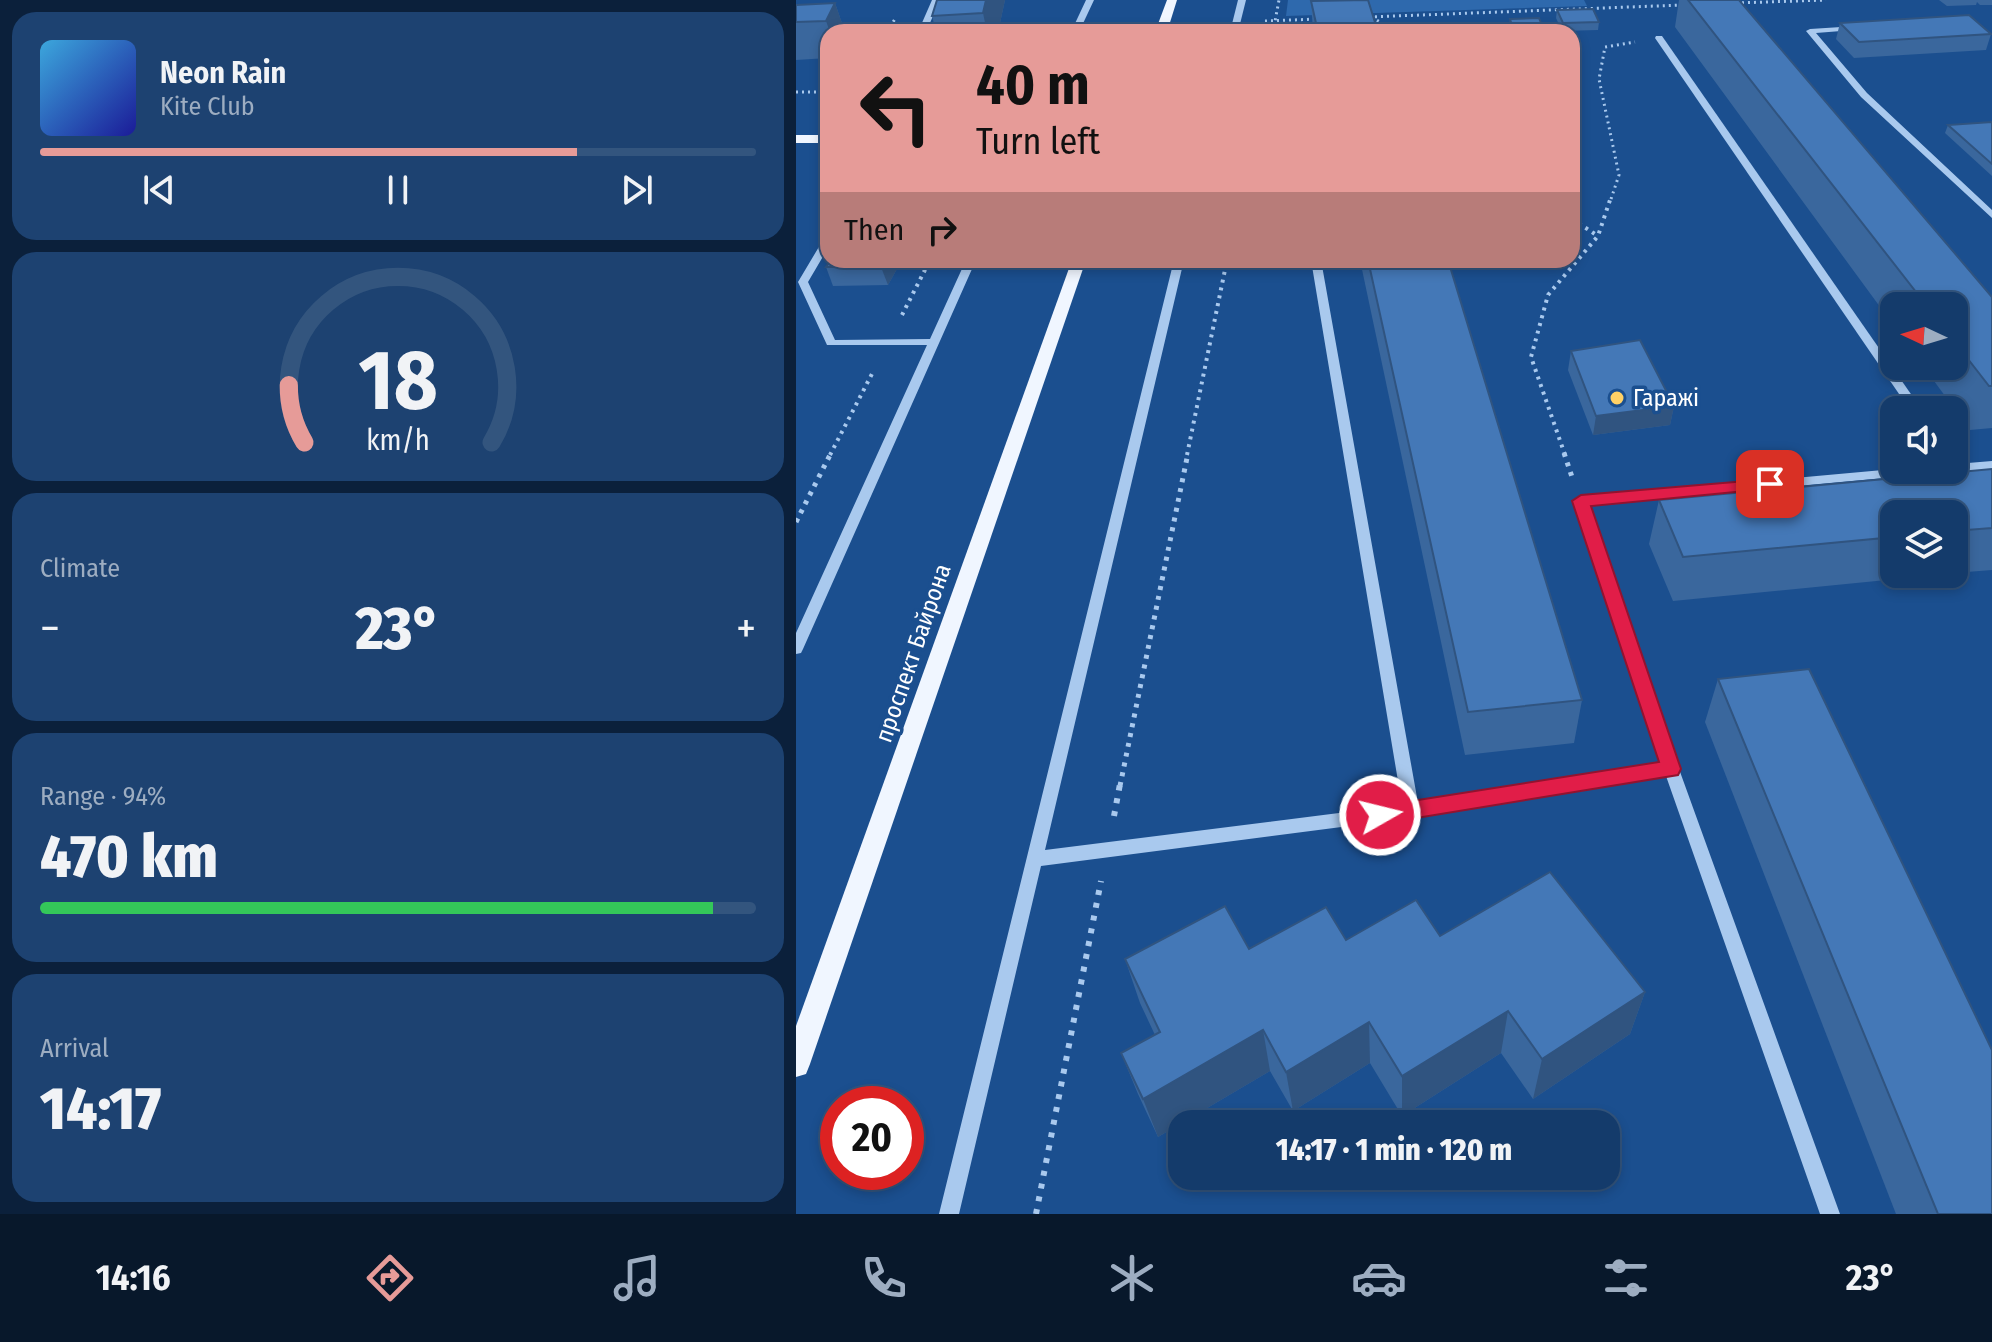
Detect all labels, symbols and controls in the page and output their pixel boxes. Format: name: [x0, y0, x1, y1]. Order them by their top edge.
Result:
text: 40 m: [976, 52, 1090, 119]
text: Neon Rain: [160, 55, 286, 91]
icon: left: [844, 56, 948, 160]
text: Kite Club: [160, 91, 255, 122]
text: Turn left: [976, 120, 1100, 164]
icon: previous: [137, 168, 181, 212]
icon: pause: [376, 168, 420, 212]
icon: next: [615, 168, 659, 212]
icon: right: [920, 208, 964, 252]
text: Then: [844, 212, 904, 248]
north arrow: [1880, 292, 1968, 380]
map controls: [1880, 292, 1968, 588]
text: 18: [358, 330, 438, 430]
place label: Гаражі: [1633, 384, 1699, 412]
marker: Гаражі: [1608, 389, 1626, 407]
button: sound: [1880, 396, 1968, 484]
text: km/h: [366, 423, 430, 458]
pin: [1736, 450, 1804, 518]
icon: arrive: [1748, 462, 1792, 506]
button: layers: [1880, 500, 1968, 588]
text: Climate: [40, 553, 120, 584]
street label: проспект Байрона: [869, 560, 957, 746]
text: 23°: [355, 593, 440, 665]
text: −: [40, 602, 60, 655]
text: +: [736, 602, 756, 655]
position arrow: [1338, 773, 1422, 857]
text: Range · 94%: [40, 781, 166, 812]
text: 470 km: [40, 821, 218, 893]
text: Arrival: [40, 1033, 109, 1064]
text: 14:17: [40, 1073, 161, 1145]
speed limit sign: 20: [820, 1086, 924, 1190]
text: 14:17 · 1 min · 120 m: [1276, 1132, 1512, 1168]
icon: directions: [362, 1250, 418, 1306]
icon: music: [609, 1250, 665, 1306]
icon: phone: [856, 1250, 912, 1306]
icon: climate: [1104, 1250, 1160, 1306]
icon: car: [1351, 1250, 1407, 1306]
icon: filters: [1598, 1250, 1654, 1306]
text: 14:16: [96, 1256, 170, 1300]
text: 23°: [1846, 1256, 1896, 1300]

